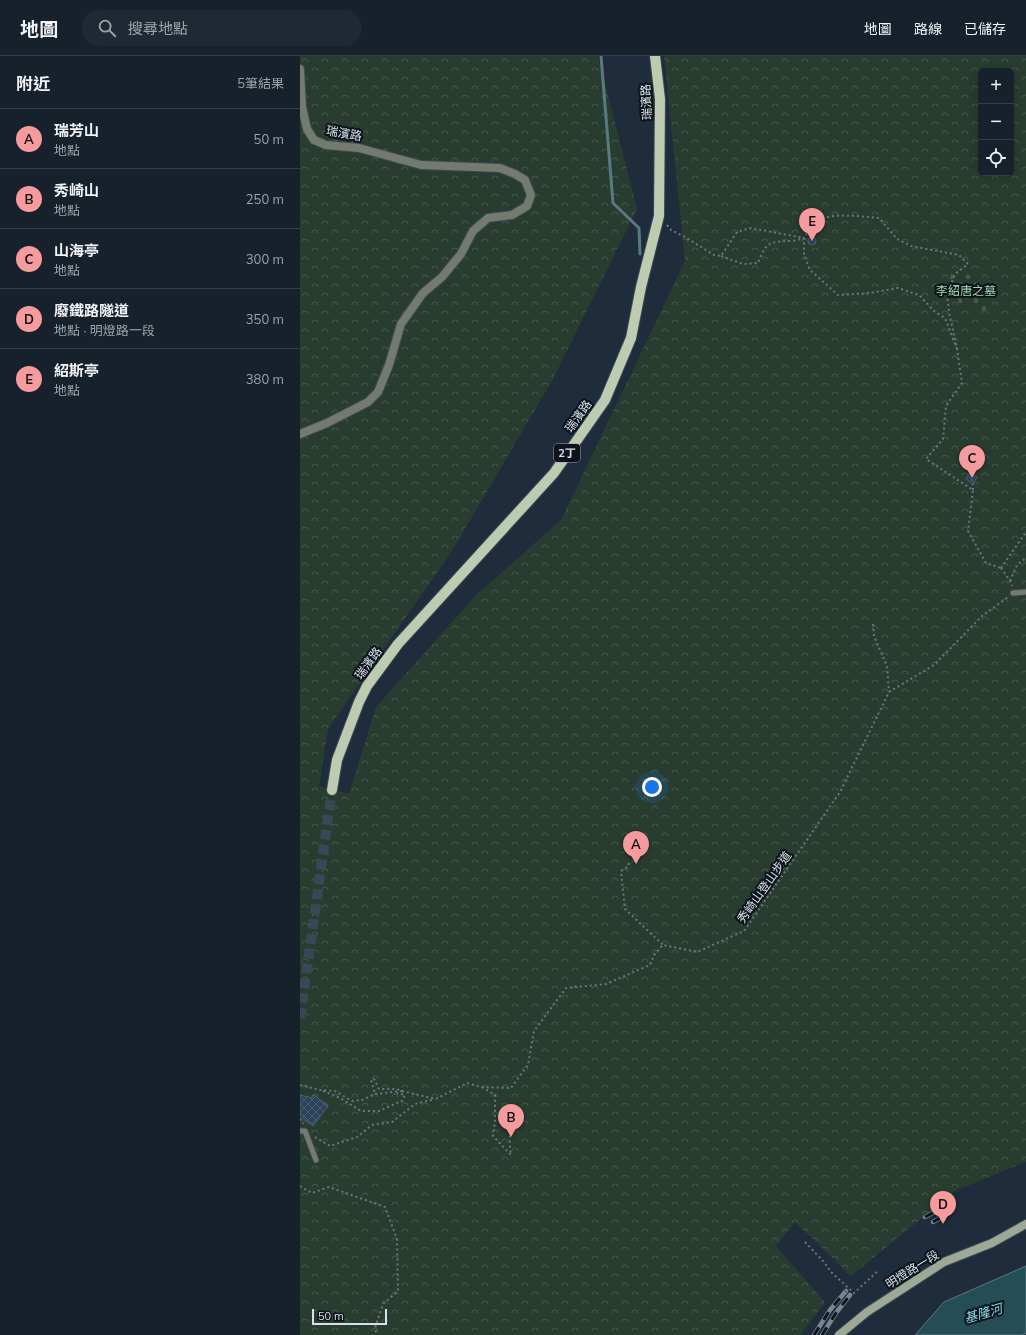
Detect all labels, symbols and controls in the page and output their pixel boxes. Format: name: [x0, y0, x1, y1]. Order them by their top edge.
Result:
search box: [82, 10, 362, 46]
text: 地圖: [20, 17, 58, 41]
icon: search: [96, 17, 118, 39]
text: 搜尋地點: [128, 19, 188, 38]
text: 地圖: [864, 20, 892, 38]
text: 路線: [914, 20, 942, 38]
text: 已儲存: [964, 20, 1006, 38]
map controls: [978, 68, 1014, 176]
button: +: [978, 68, 1014, 104]
text: 附近: [16, 73, 50, 94]
text: 5筆結果: [237, 75, 284, 91]
street label: 瑞濱路: [638, 84, 654, 120]
button: −: [978, 104, 1014, 140]
text: 瑞芳山: [54, 121, 99, 140]
street label: 瑞濱路: [325, 122, 363, 144]
text: A: [24, 131, 34, 147]
text: 50 m: [254, 131, 284, 147]
button: locate: [978, 140, 1014, 176]
text: 地點: [54, 142, 80, 158]
text: 秀崎山: [54, 181, 99, 200]
text: B: [25, 191, 33, 207]
text: 250 m: [246, 191, 284, 207]
text: 地點: [54, 202, 80, 218]
pin: E: [799, 208, 825, 241]
text: 山海亭: [54, 241, 99, 260]
text: C: [25, 251, 33, 267]
text: 300 m: [246, 251, 284, 267]
text: 地點: [54, 262, 80, 278]
park label: 李紹唐之墓: [936, 283, 996, 298]
text: 廢鐵路隧道: [54, 301, 129, 320]
text: D: [24, 311, 34, 327]
text: 350 m: [246, 311, 284, 327]
text: 地點 · 明燈路一段: [54, 322, 155, 338]
text: 紹斯亭: [54, 361, 99, 380]
text: E: [25, 371, 33, 387]
text: 380 m: [246, 371, 284, 387]
text: 地點: [54, 382, 80, 398]
street label: 瑞濱路: [562, 397, 594, 435]
road number: 2丁: [554, 444, 580, 462]
pin: C: [959, 445, 985, 478]
street label: 瑞濱路: [351, 644, 385, 682]
your location: [642, 777, 662, 797]
pin: A: [623, 831, 649, 864]
street label: 秀崎山登山步道: [734, 848, 794, 926]
pin: B: [498, 1104, 524, 1137]
pin: D: [930, 1191, 956, 1224]
street label: 明燈路一段: [883, 1247, 941, 1291]
water label: 基隆河: [962, 1299, 1007, 1326]
scale bar: [312, 1307, 387, 1326]
text: 50 m: [318, 1309, 344, 1323]

